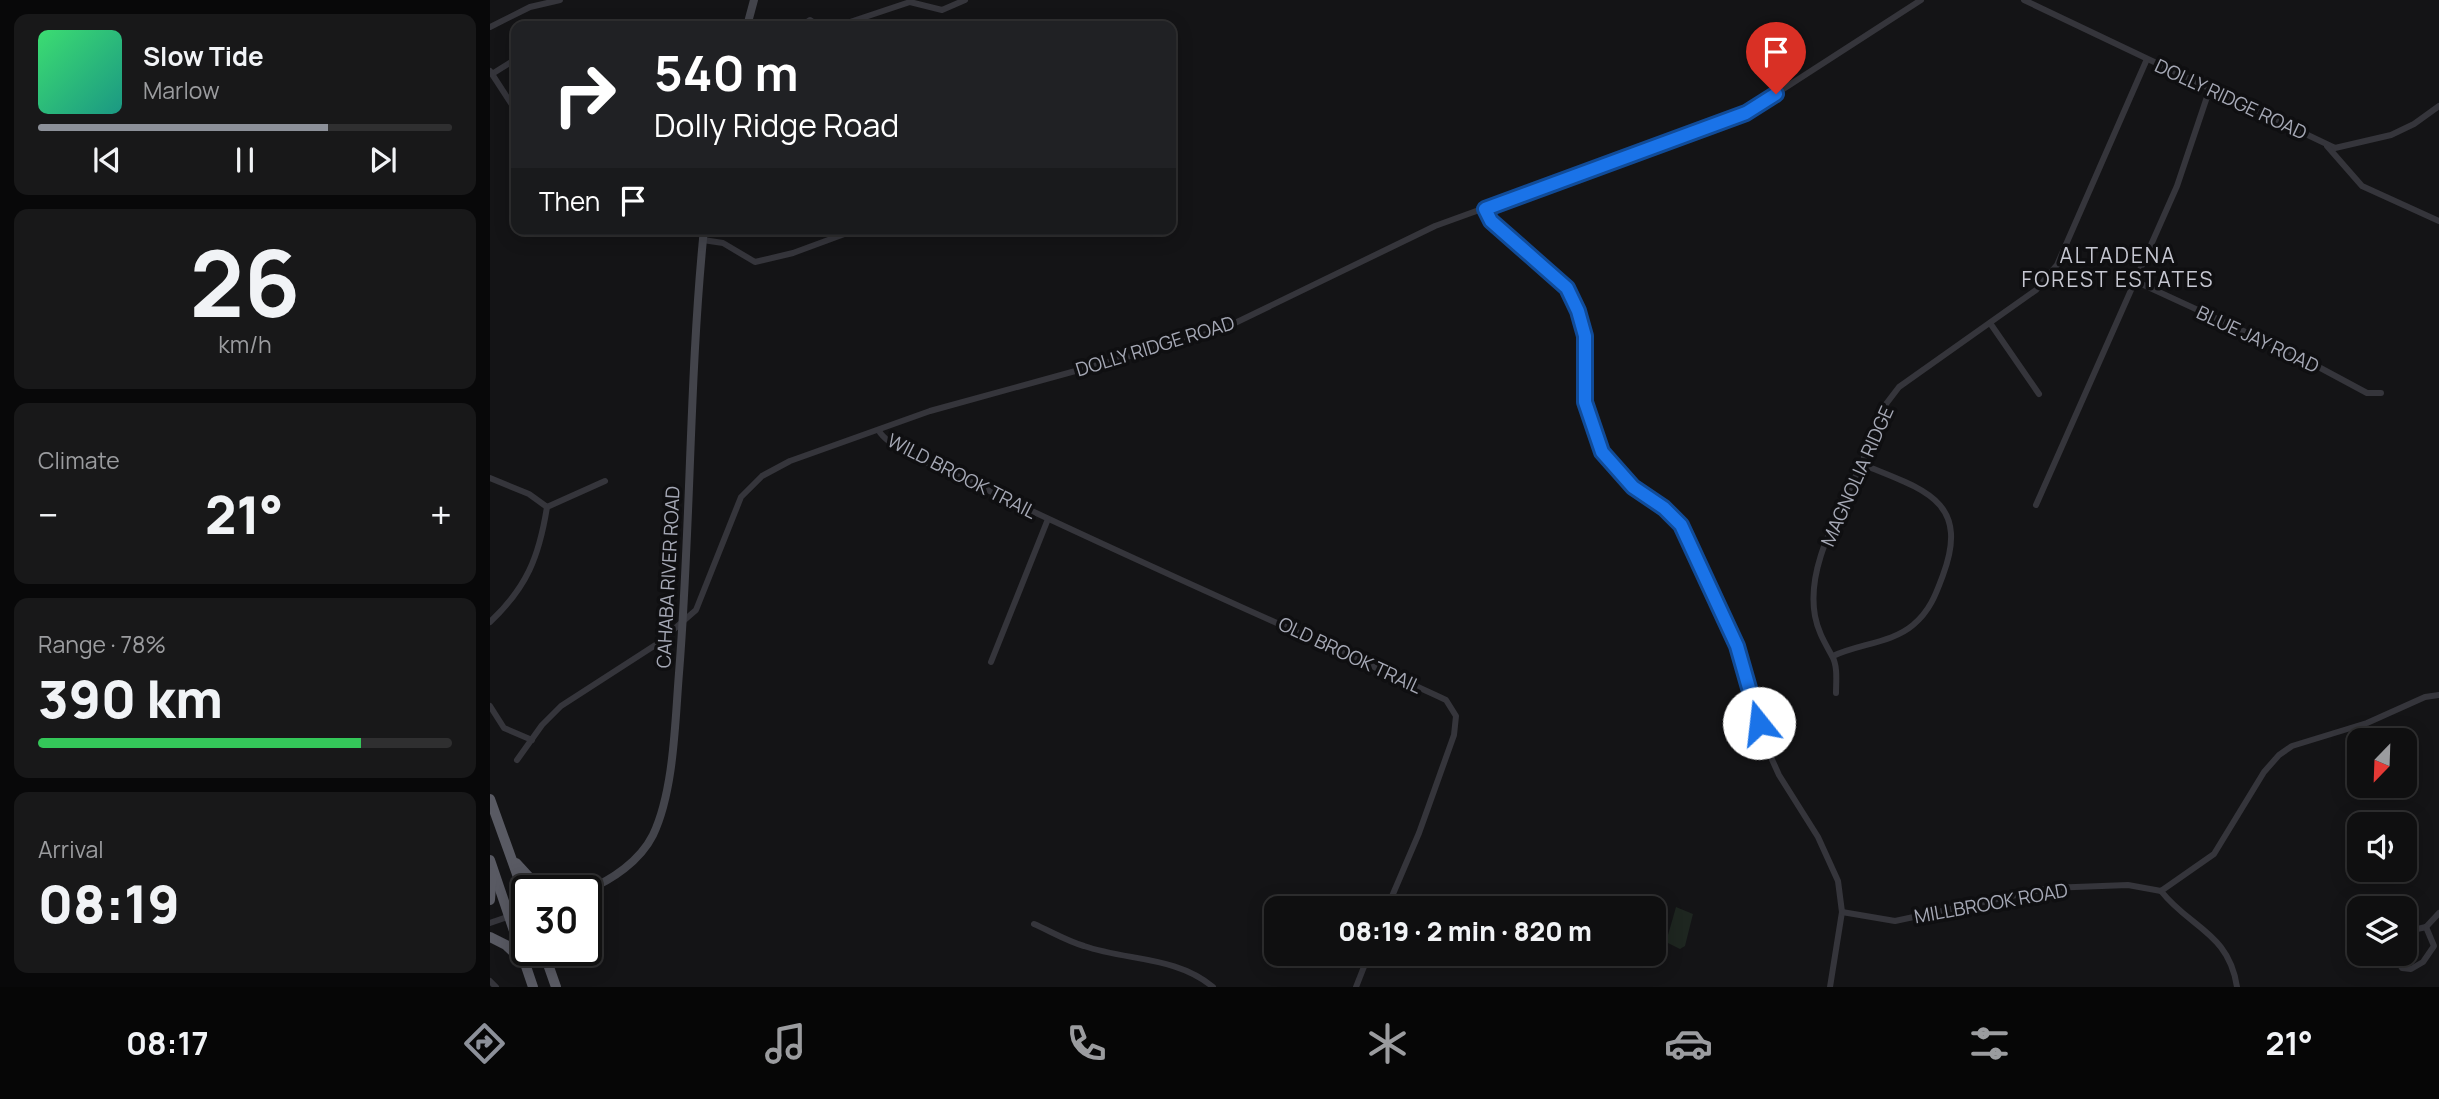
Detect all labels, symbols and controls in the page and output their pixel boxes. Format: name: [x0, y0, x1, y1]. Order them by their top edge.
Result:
pin: [1746, 22, 1806, 94]
icon: arrive: [1757, 33, 1795, 71]
text: Slow Tide: [143, 38, 264, 74]
text: 540 m: [654, 39, 799, 106]
icon: right: [539, 49, 630, 140]
street label: DOLLY RIDGE ROAD: [2151, 52, 2311, 146]
text: Marlow: [143, 74, 220, 106]
text: Dolly Ridge Road: [654, 103, 899, 147]
icon: previous: [88, 141, 126, 179]
icon: pause: [226, 141, 264, 179]
icon: next: [364, 141, 402, 179]
icon: arrive: [614, 182, 652, 220]
text: Then: [539, 183, 600, 219]
text: 26: [190, 220, 300, 344]
district label: ALTADENA FOREST ESTATES: [2022, 241, 2214, 293]
street label: BLUE JAY ROAD: [2193, 299, 2323, 379]
street label: DOLLY RIDGE ROAD: [1072, 309, 1238, 383]
text: km/h: [218, 328, 272, 360]
street label: MAGNOLIA RIDGE: [1814, 402, 1900, 550]
street label: WILD BROOK TRAIL: [883, 427, 1041, 525]
text: Climate: [38, 444, 120, 476]
text: 21°: [205, 479, 284, 550]
street label: CAHABA RIVER ROAD: [650, 485, 686, 669]
text: −: [38, 488, 59, 540]
text: +: [430, 488, 452, 540]
street label: OLD BROOK TRAIL: [1274, 610, 1426, 700]
text: Range · 78%: [38, 628, 166, 660]
text: 390 km: [38, 663, 223, 734]
position arrow: [1722, 686, 1796, 760]
north arrow: [2347, 728, 2417, 798]
map controls: [2347, 728, 2417, 966]
button: sound: [2347, 812, 2417, 882]
text: Arrival: [38, 833, 104, 865]
text: 08:19: [38, 868, 180, 939]
speed limit sign: 30: [511, 875, 602, 966]
street label: MILLBROOK ROAD: [1912, 877, 2070, 929]
button: layers: [2347, 896, 2417, 966]
text: 08:19 · 2 min · 820 m: [1338, 913, 1592, 949]
icon: directions: [460, 1019, 509, 1068]
icon: music: [761, 1019, 810, 1068]
icon: phone: [1062, 1019, 1111, 1068]
icon: climate: [1363, 1019, 1412, 1068]
icon: car: [1664, 1019, 1713, 1068]
icon: filters: [1965, 1019, 2014, 1068]
text: 08:17: [126, 1021, 209, 1065]
text: 21°: [2266, 1021, 2313, 1065]

